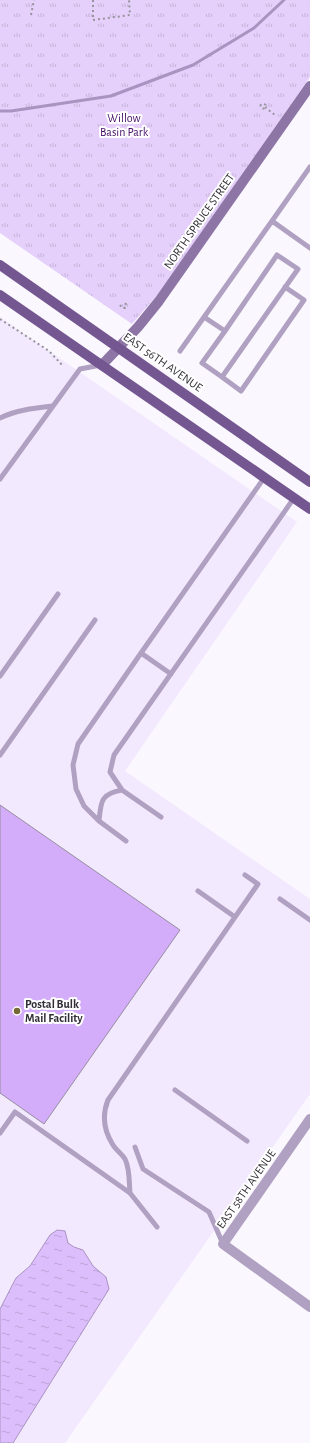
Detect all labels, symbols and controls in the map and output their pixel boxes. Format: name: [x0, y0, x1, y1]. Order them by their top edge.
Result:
park label: Willow Basin Park: [100, 112, 149, 138]
street label: NORTH SPRUCE STREET: [162, 171, 236, 271]
street label: EAST 56TH AVENUE: [121, 330, 205, 394]
place label: Postal Bulk Mail Facility: [25, 998, 83, 1025]
marker: Postal Bulk Mail Facility: [12, 1006, 22, 1016]
street label: EAST 58TH AVENUE: [214, 1147, 278, 1231]

